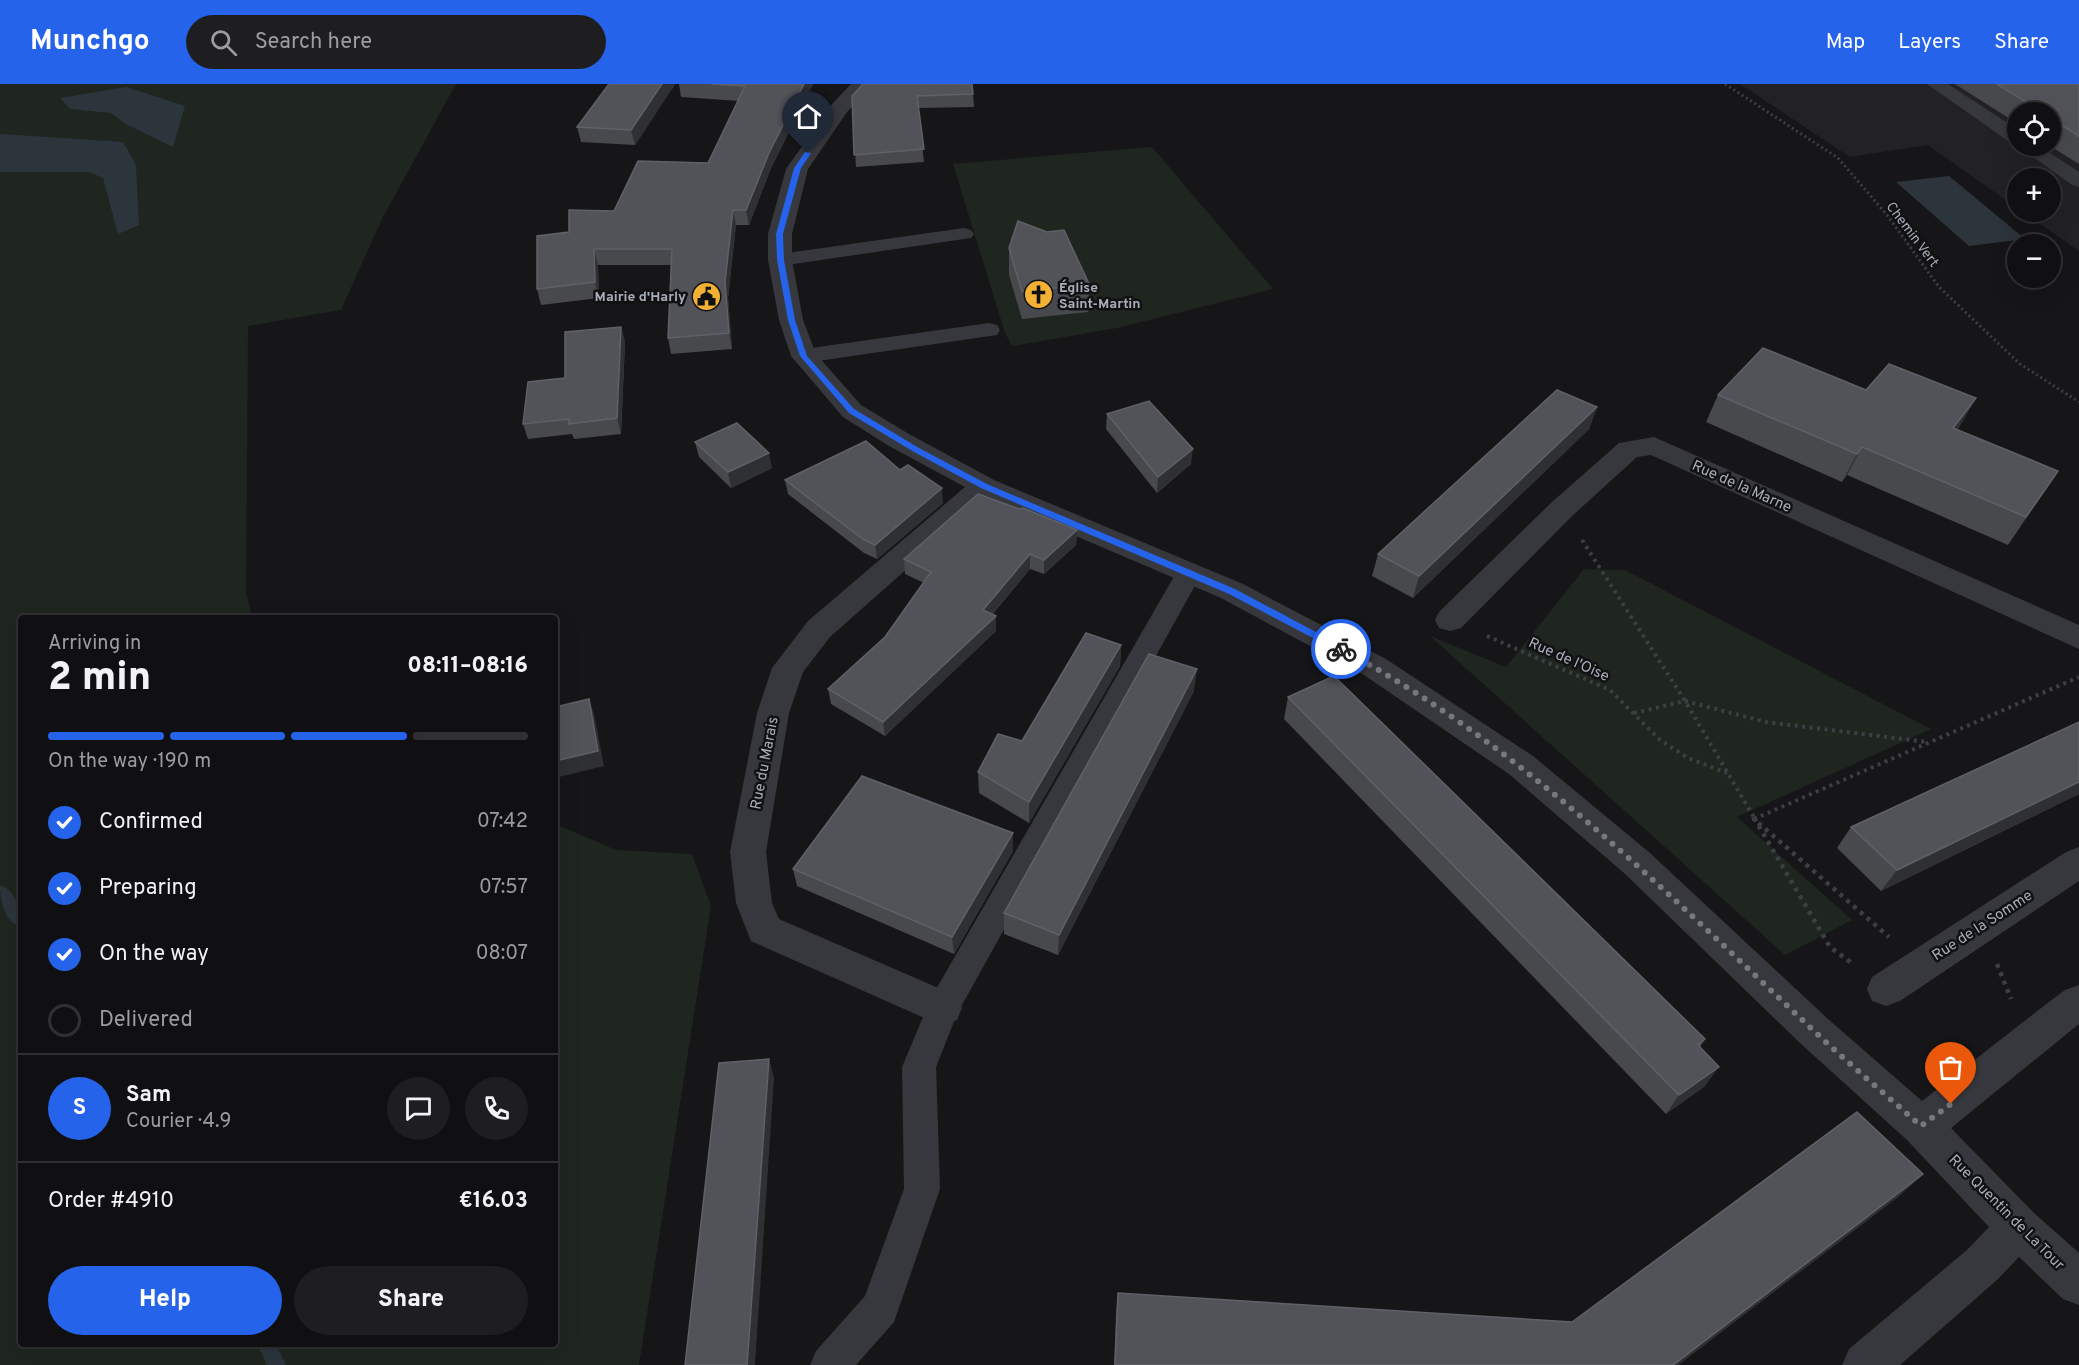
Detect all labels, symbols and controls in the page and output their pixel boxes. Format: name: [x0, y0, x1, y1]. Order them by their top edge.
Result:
search box: [186, 15, 606, 69]
text: Munchgo: [30, 24, 150, 60]
icon: search: [207, 26, 240, 59]
text: Search here: [255, 29, 372, 56]
text: Map: [1826, 29, 1865, 56]
text: Layers: [1898, 29, 1961, 56]
text: Share: [1994, 29, 2049, 56]
pin: [782, 91, 833, 153]
icon: home: [791, 100, 824, 133]
map controls: [2007, 102, 2061, 288]
button: locate: [2007, 102, 2061, 156]
button: +: [2007, 168, 2061, 222]
street label: Chemin Vert: [1882, 199, 1942, 271]
button: −: [2007, 234, 2061, 288]
church icon: Église Saint-Martin: [1022, 279, 1054, 311]
place label: Église Saint-Martin: [1059, 279, 1141, 313]
public building icon: Mairie d'Harly: [691, 280, 723, 312]
place label: Mairie d'Harly: [595, 289, 686, 306]
street label: Rue de la Marne: [1689, 457, 1794, 518]
courier: [1311, 619, 1371, 679]
text: Arriving in: [48, 631, 141, 657]
icon: bike: [1325, 633, 1358, 666]
street label: Rue de l'Oise: [1525, 634, 1612, 687]
text: 08:11–08:16: [407, 653, 528, 680]
text: 2 min: [48, 655, 151, 704]
street label: Rue du Marais: [747, 715, 784, 811]
text: On the way · 190 m: [48, 749, 211, 775]
icon: check: [48, 806, 81, 839]
text: Confirmed: [99, 809, 203, 836]
text: 07:42: [477, 809, 528, 835]
icon: check: [48, 872, 81, 905]
text: Preparing: [99, 875, 197, 902]
text: 07:57: [479, 875, 528, 901]
street label: Rue de la Somme: [1929, 887, 2037, 966]
icon: check: [48, 938, 81, 971]
text: On the way: [99, 941, 209, 968]
text: 08:07: [476, 941, 528, 967]
text: Delivered: [99, 1007, 193, 1034]
pin: [1925, 1042, 1976, 1104]
icon: bag: [1934, 1051, 1967, 1084]
button: chat: [387, 1077, 450, 1140]
button: phone: [465, 1077, 528, 1140]
text: Sam: [126, 1082, 171, 1109]
text: S: [73, 1095, 86, 1122]
text: Courier · 4.9: [126, 1109, 231, 1135]
street label: Rue Quentin de La Tour: [1944, 1151, 2068, 1275]
text: Order #4910: [48, 1188, 174, 1215]
text: €16.03: [459, 1188, 528, 1215]
button: Help: [48, 1266, 282, 1335]
button: Share: [294, 1266, 528, 1335]

